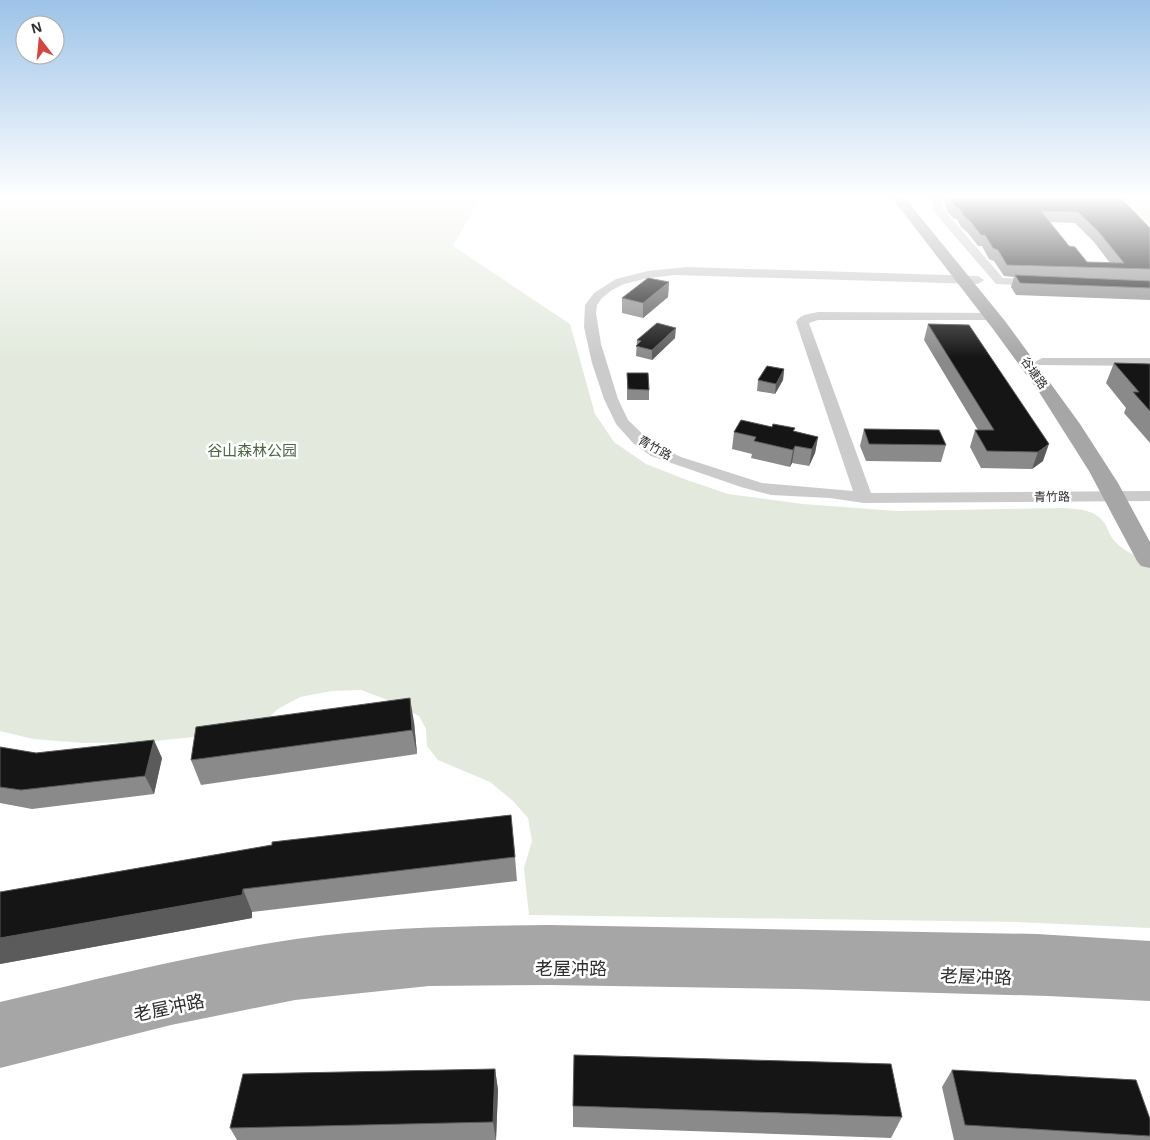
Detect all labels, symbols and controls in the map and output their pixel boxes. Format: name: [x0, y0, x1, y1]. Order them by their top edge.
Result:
north arrow: [15, 15, 65, 65]
text: N: [29, 18, 43, 37]
street label: 谷塘路: [1018, 354, 1050, 392]
street label: 青竹路: [636, 433, 674, 463]
park label: 谷山森林公园: [207, 442, 297, 459]
street label: 青竹路: [1034, 490, 1070, 504]
street label: 老屋冲路: [535, 959, 607, 979]
street label: 老屋冲路: [940, 966, 1012, 988]
street label: 老屋冲路: [132, 991, 206, 1025]

